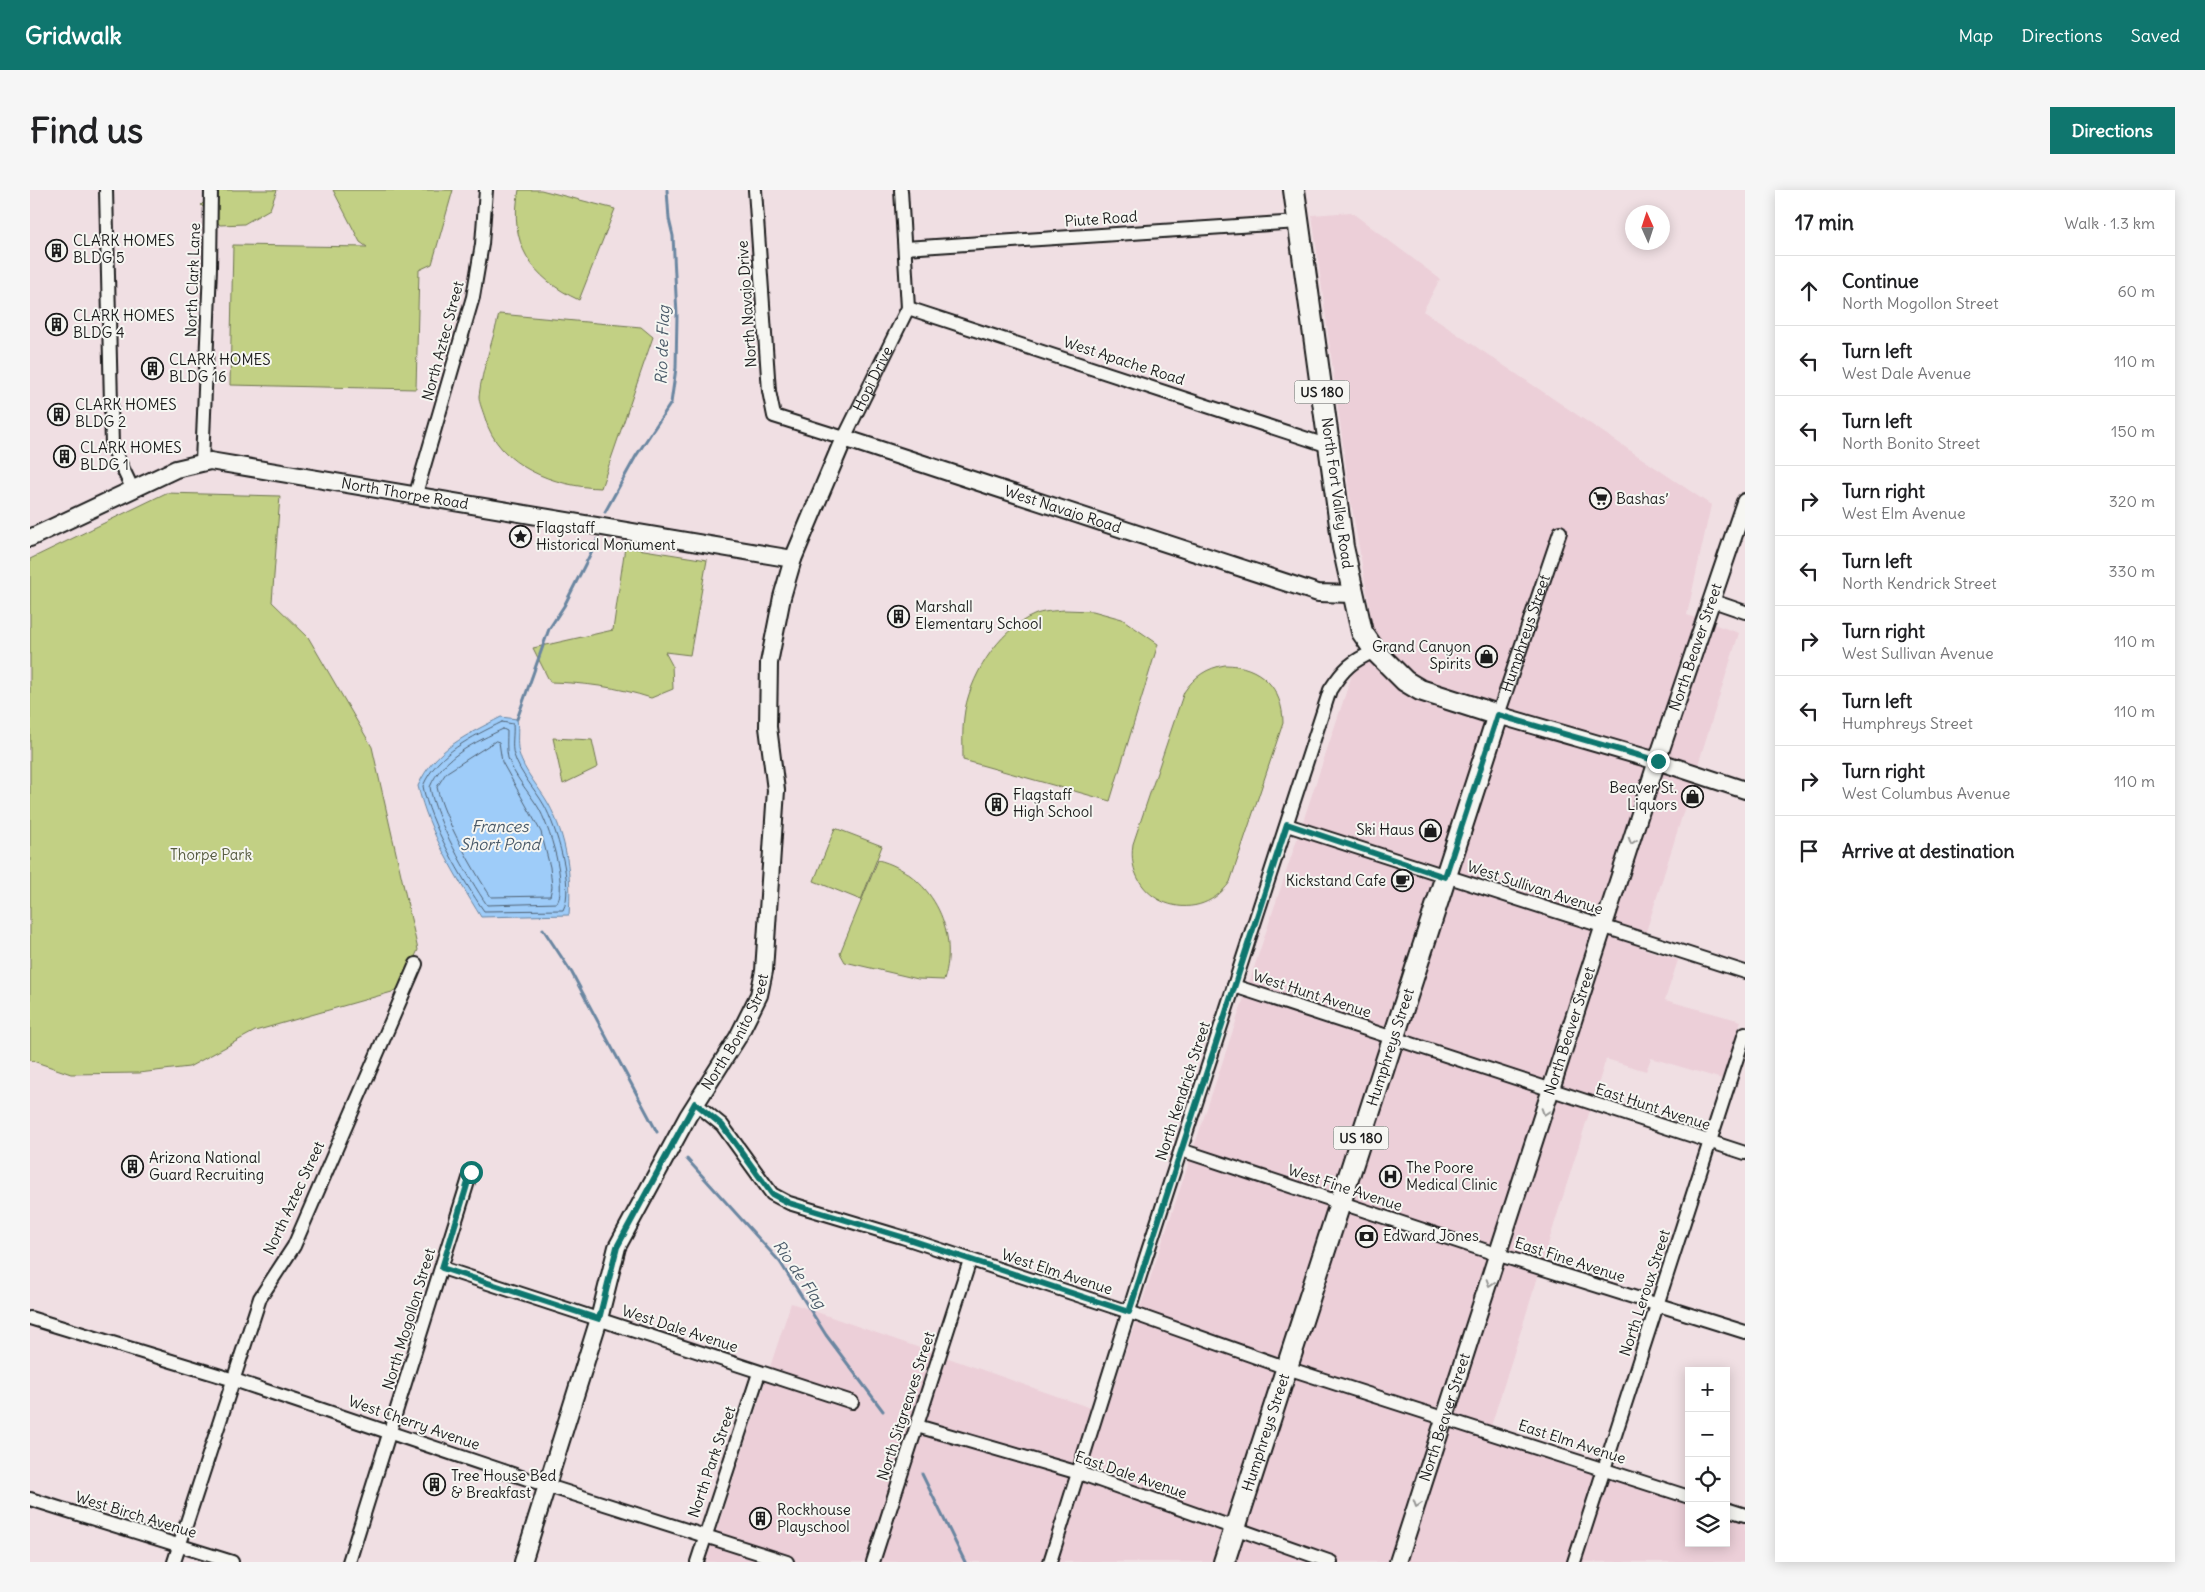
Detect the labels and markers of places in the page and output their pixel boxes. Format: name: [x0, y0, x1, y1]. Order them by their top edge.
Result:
place label: CLARK HOMES BLDG 5: [73, 231, 175, 267]
building icon: CLARK HOMES BLDG 5: [45, 238, 69, 262]
place label: CLARK HOMES BLDG 4: [73, 306, 175, 342]
building icon: CLARK HOMES BLDG 4: [45, 313, 69, 337]
place label: CLARK HOMES BLDG 16: [169, 350, 271, 386]
building icon: CLARK HOMES BLDG 16: [141, 357, 165, 381]
place label: CLARK HOMES BLDG 2: [75, 395, 177, 431]
building icon: CLARK HOMES BLDG 2: [47, 402, 71, 426]
place label: CLARK HOMES BLDG 1: [80, 438, 182, 474]
building icon: CLARK HOMES BLDG 1: [52, 445, 76, 469]
supermarket icon: Bashas’: [1588, 487, 1612, 511]
place label: Bashas’: [1616, 489, 1669, 508]
place label: Flagstaff Historical Monument: [536, 518, 676, 554]
place icon: Flagstaff Historical Monument: [508, 525, 532, 549]
place label: Marshall Elementary School: [915, 597, 1042, 633]
building icon: Marshall Elementary School: [887, 604, 911, 628]
place label: Grand Canyon Spirits: [1372, 637, 1471, 673]
shop icon: Grand Canyon Spirits: [1475, 644, 1499, 668]
place label: Beaver St. Liquors: [1609, 778, 1677, 814]
place label: Flagstaff High School: [1013, 785, 1093, 821]
shop icon: Beaver St. Liquors: [1681, 785, 1705, 809]
building icon: Flagstaff High School: [985, 792, 1009, 816]
shop icon: Ski Haus: [1418, 818, 1442, 842]
place label: Ski Haus: [1356, 820, 1414, 839]
cafe icon: Kickstand Cafe: [1390, 869, 1414, 893]
place label: Kickstand Cafe: [1286, 871, 1386, 890]
place label: Arizona National Guard Recruiting: [149, 1148, 264, 1184]
building icon: Arizona National Guard Recruiting: [121, 1155, 145, 1179]
place label: The Poore Medical Clinic: [1406, 1158, 1498, 1194]
hospital icon: The Poore Medical Clinic: [1378, 1165, 1402, 1189]
bank icon: Edward Jones: [1355, 1224, 1379, 1248]
place label: Edward Jones: [1383, 1226, 1479, 1245]
place label: Tree House Bed & Breakfast: [451, 1466, 557, 1502]
building icon: Tree House Bed & Breakfast: [423, 1473, 447, 1497]
place label: Rockhouse Playschool: [777, 1500, 851, 1536]
building icon: Rockhouse Playschool: [749, 1507, 773, 1531]

